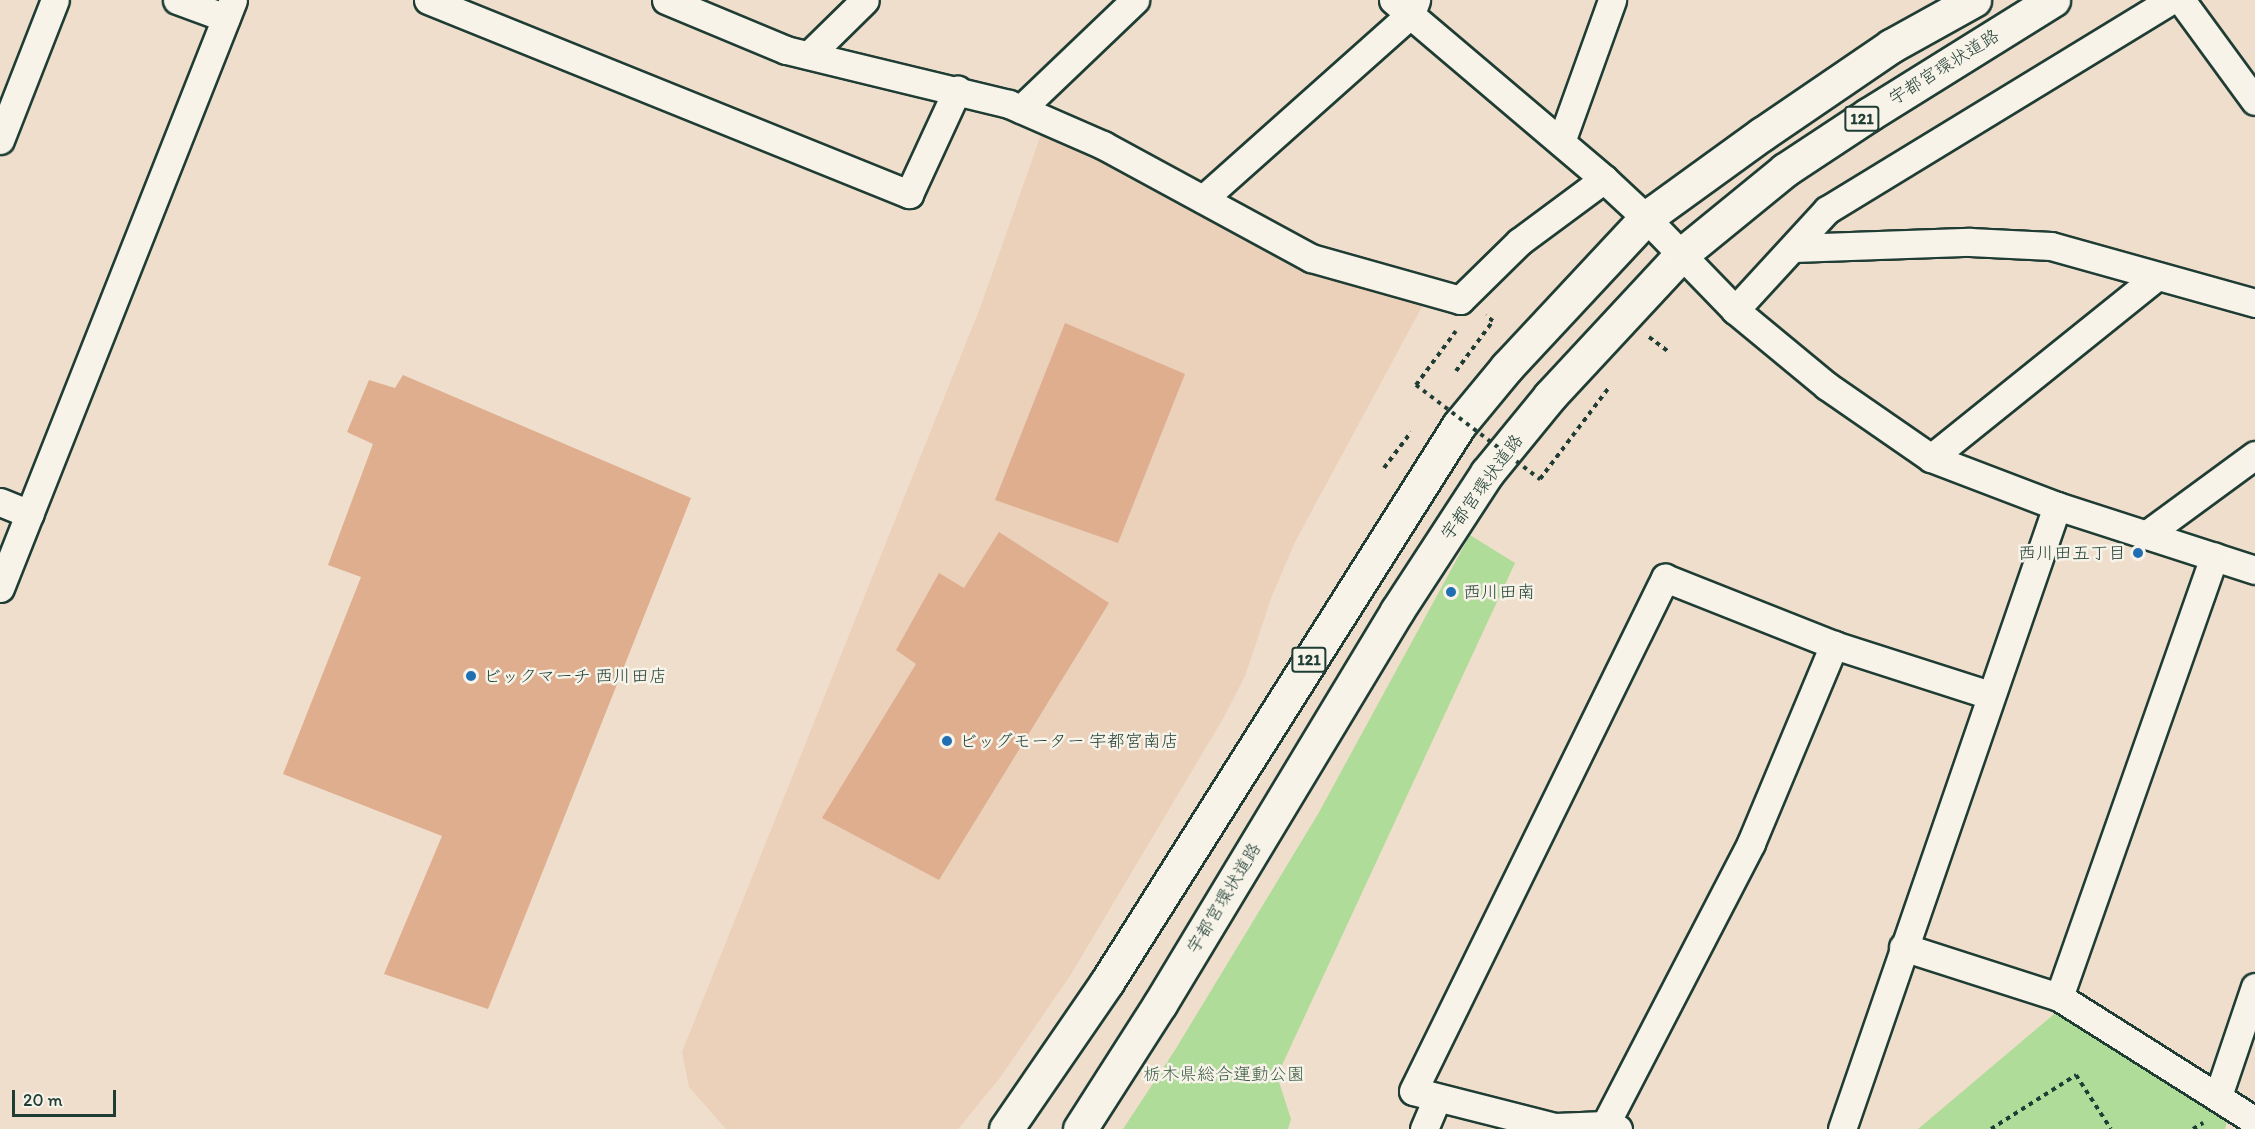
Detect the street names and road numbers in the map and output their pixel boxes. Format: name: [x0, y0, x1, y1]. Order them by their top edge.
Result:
street label: 宇都宮環状道路: [1885, 24, 2003, 110]
road number: 121: [1844, 106, 1880, 132]
street label: 宇都宮環状道路: [1436, 430, 1528, 544]
road number: 121: [1291, 647, 1327, 673]
street label: 宇都宮環状道路: [1182, 838, 1266, 958]

